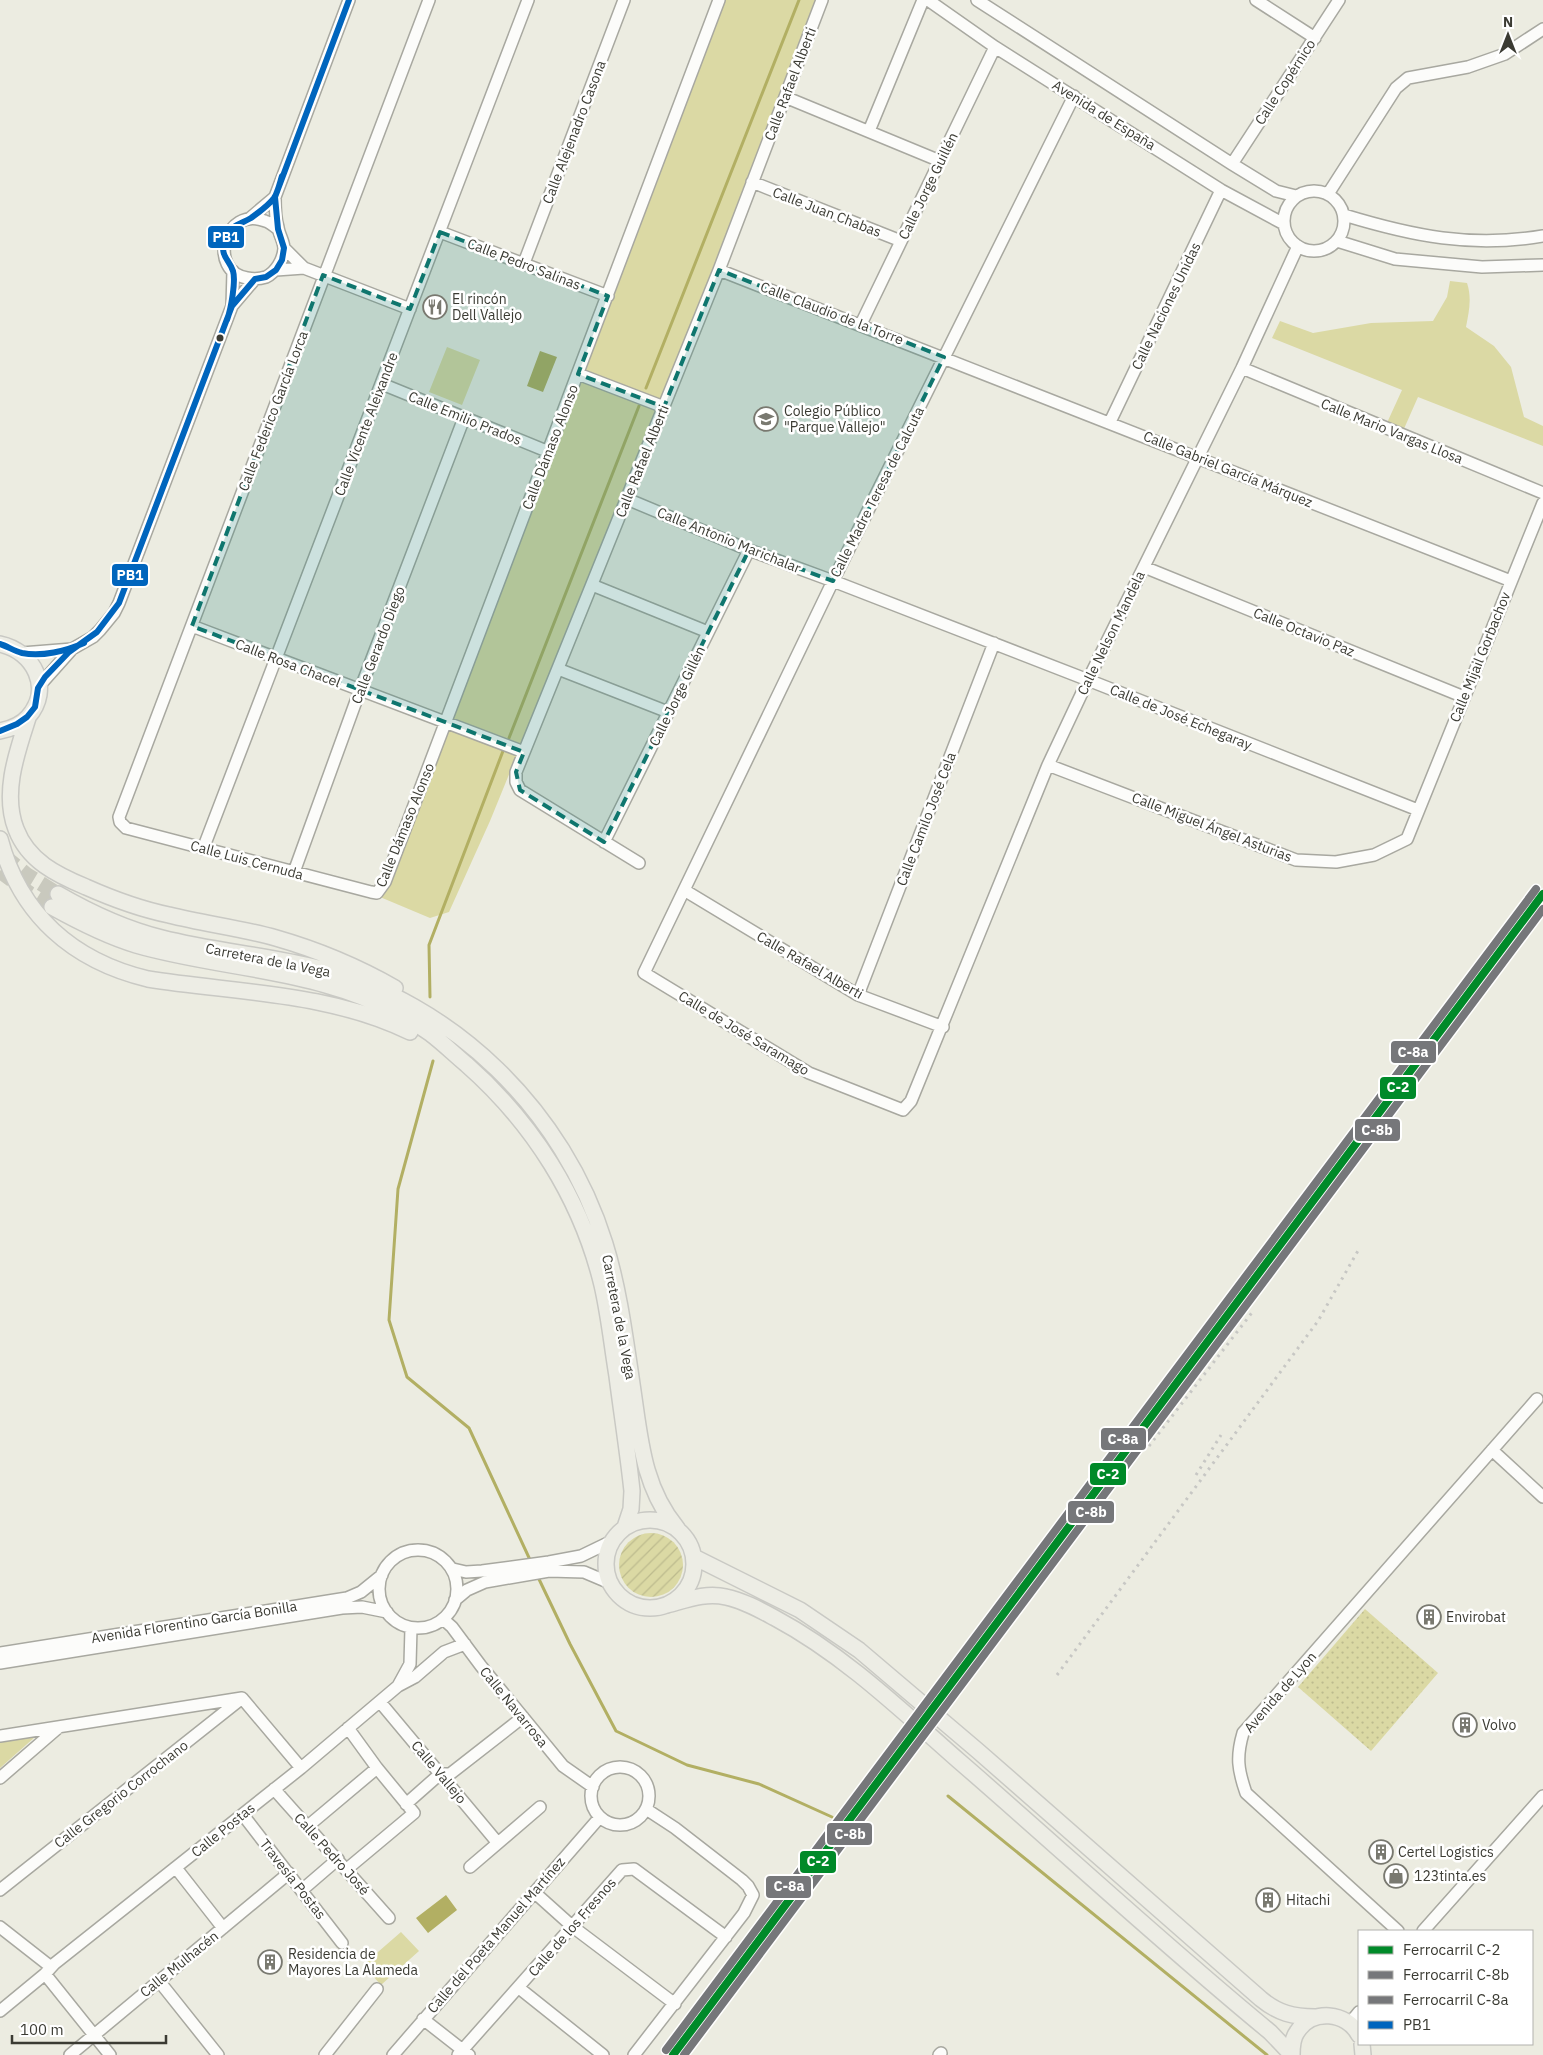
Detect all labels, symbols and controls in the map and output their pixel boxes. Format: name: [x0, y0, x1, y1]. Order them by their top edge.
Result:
north arrow: [1483, 10, 1533, 60]
text: N: [1503, 13, 1513, 31]
street label: Calle Rafael Alberti: [760, 25, 820, 143]
street label: Calle Copérnico: [1251, 36, 1319, 128]
street label: Calle Alejenadro Casona: [538, 57, 610, 206]
street label: Avenida de España: [1049, 76, 1160, 154]
street label: Calle Jorge Guillén: [894, 129, 962, 243]
street label: Calle Juan Chabas: [770, 183, 884, 241]
line badge: PB1: [207, 225, 245, 249]
text: PB1: [213, 228, 240, 246]
street label: Calle Pedro Salinas: [465, 234, 583, 294]
street label: Calle Naciones Unidas: [1127, 239, 1205, 373]
street label: Calle Claudio de la Torre: [758, 277, 906, 349]
place label: El rincón Dell Vallejo: [452, 290, 522, 324]
restaurant icon: El rincón Dell Vallejo: [422, 294, 448, 320]
street label: Calle Federico García Lorca: [234, 328, 312, 494]
unlabelled marker: [215, 333, 225, 343]
street label: Calle Vicente Aleixandre: [330, 349, 402, 498]
street label: Calle Dámaso Alonso: [518, 382, 582, 512]
street label: Calle Emilio Prados: [406, 387, 524, 449]
street label: Calle Mario Vargas Llosa: [1318, 394, 1466, 468]
street label: Calle Rafael Alberti: [611, 402, 673, 520]
place label: Colegio Público "Parque Vallejo": [784, 402, 886, 436]
street label: Calle Madre Teresa de Calcuta: [826, 403, 928, 580]
school or university icon: Colegio Público "Parque Vallejo": [753, 406, 779, 432]
street label: Calle Gabriel García Márquez: [1141, 427, 1316, 511]
street label: Calle Antonio Marichalar: [655, 503, 803, 577]
line badge: PB1: [111, 563, 149, 587]
text: PB1: [117, 566, 144, 584]
street label: Calle Nelson Mandela: [1073, 568, 1149, 698]
street label: Calle Gerardo Diego: [347, 583, 409, 706]
street label: Calle Mijail Gorbachov: [1446, 589, 1514, 725]
street label: Calle Octavio Paz: [1251, 603, 1358, 661]
street label: Calle Rosa Chacel: [233, 635, 343, 691]
street label: Calle Jorge Gillén: [645, 643, 709, 749]
street label: Calle de José Echegaray: [1107, 680, 1255, 754]
street label: Calle Camilo José Cela: [892, 749, 960, 889]
street label: Calle Dámaso Alonso: [372, 760, 438, 890]
street label: Calle Miguel Ángel Asturias: [1129, 787, 1295, 866]
street label: Calle Luis Cernuda: [189, 836, 306, 884]
street label: Calle Rafael Alberti: [754, 927, 866, 1003]
street label: Carretera de la Vega: [204, 939, 332, 981]
street label: Calle de José Saramago: [675, 987, 813, 1079]
line badge: C-8a: [1390, 1040, 1437, 1064]
text: C-8a: [1398, 1043, 1429, 1061]
line badge: C-2: [1379, 1076, 1417, 1100]
text: C-2: [1386, 1078, 1410, 1096]
line badge: C-8b: [1354, 1118, 1401, 1142]
text: C-8b: [1361, 1121, 1393, 1139]
street label: Carretera de la Vega: [598, 1253, 640, 1381]
line badge: C-8a: [1100, 1427, 1147, 1451]
text: C-8a: [1108, 1430, 1139, 1448]
line badge: C-2: [1089, 1462, 1127, 1486]
text: C-2: [1096, 1465, 1120, 1483]
line badge: C-8b: [1067, 1500, 1115, 1524]
text: C-8b: [1075, 1503, 1107, 1521]
street label: Avenida Florentino García Bonilla: [90, 1597, 299, 1647]
building icon: Envirobat: [1416, 1604, 1442, 1630]
place label: Envirobat: [1446, 1608, 1506, 1626]
street label: Avenida de Lyon: [1240, 1648, 1320, 1736]
street label: Calle Navarrosa: [476, 1663, 552, 1751]
building icon: Volvo: [1452, 1712, 1478, 1738]
place label: Volvo: [1482, 1716, 1516, 1734]
street label: Calle Gregorio Corrochano: [50, 1736, 192, 1852]
street label: Calle Vallejo: [407, 1737, 471, 1807]
street label: Calle Postas: [188, 1799, 259, 1861]
street label: Calle Pedro José: [290, 1809, 374, 1899]
line badge: C-8b: [826, 1822, 873, 1846]
text: C-8b: [834, 1825, 866, 1843]
street label: Travesía Postas: [256, 1835, 330, 1923]
building icon: Certel Logistics: [1368, 1839, 1394, 1865]
place label: Certel Logistics: [1398, 1843, 1494, 1861]
line badge: C-2: [799, 1850, 837, 1874]
text: C-2: [806, 1852, 830, 1870]
street label: Calle del Poeta Manuel Martínez: [423, 1853, 569, 2017]
shop icon: 123tinta.es: [1383, 1863, 1409, 1889]
place label: 123tinta.es: [1414, 1867, 1486, 1885]
street label: Calle de los Fresnos: [524, 1874, 620, 1980]
line badge: C-8a: [765, 1875, 812, 1899]
text: C-8a: [774, 1877, 805, 1895]
building icon: Hitachi: [1255, 1887, 1281, 1913]
place label: Hitachi: [1286, 1891, 1330, 1909]
street label: Calle Mulhacén: [136, 1927, 222, 2001]
legend: [1358, 1930, 1533, 2045]
text: Ferrocarril C-2: [1403, 1940, 1501, 1959]
place label: Residencia de Mayores La Alameda: [288, 1945, 418, 1979]
building icon: Residencia de Mayores La Alameda: [257, 1949, 283, 1975]
text: Ferrocarril C-8b: [1403, 1965, 1509, 1984]
text: Ferrocarril C-8a: [1403, 1990, 1509, 2009]
scale bar: [12, 2012, 166, 2044]
text: PB1: [1403, 2015, 1431, 2034]
text: 100 m: [20, 2020, 64, 2039]

